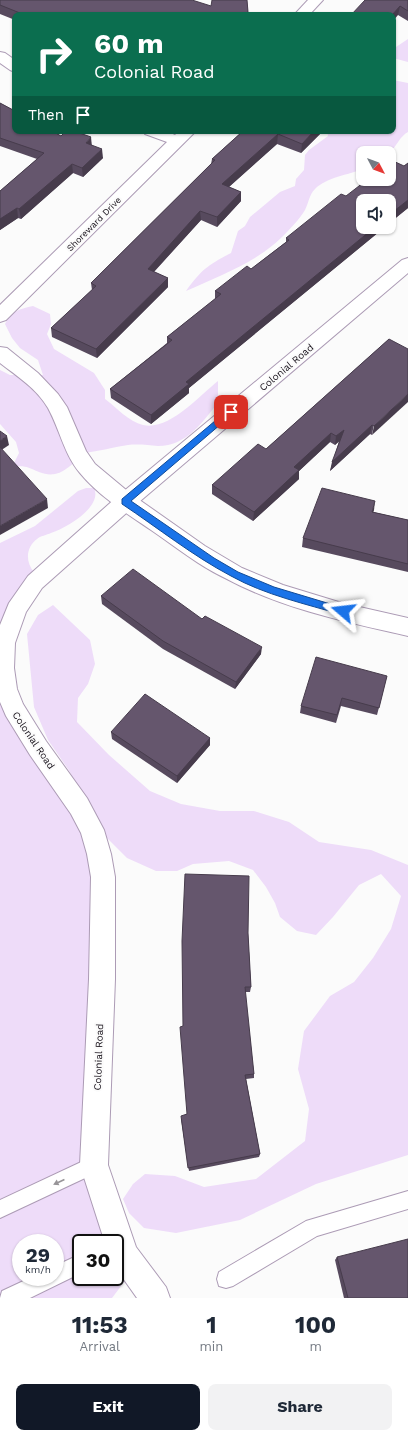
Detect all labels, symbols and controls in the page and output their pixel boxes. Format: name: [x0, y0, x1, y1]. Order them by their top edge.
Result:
text: 60 m: [94, 27, 164, 60]
icon: right: [28, 28, 80, 80]
text: Colonial Road: [94, 61, 215, 82]
icon: arrive: [72, 104, 94, 126]
text: Then: [28, 106, 64, 124]
north arrow: [356, 146, 396, 186]
map controls: [356, 146, 396, 234]
button: sound: [356, 194, 396, 234]
street label: Shoreward Drive: [65, 195, 123, 253]
street label: Colonial Road: [257, 342, 316, 393]
pin: [214, 395, 248, 429]
icon: arrive: [220, 401, 242, 423]
position arrow: [322, 590, 364, 632]
street label: Colonial Road: [10, 709, 57, 771]
street label: Colonial Road: [92, 1023, 105, 1091]
one-way arrow: [53, 1179, 64, 1185]
speed limit sign: 30: [72, 1234, 124, 1286]
text: 29: [26, 1243, 50, 1267]
text: km/h: [25, 1264, 51, 1275]
text: 11:53: [72, 1311, 128, 1339]
text: 1: [206, 1311, 217, 1339]
text: 100: [295, 1311, 336, 1339]
text: Arrival: [79, 1339, 120, 1354]
text: min: [199, 1339, 223, 1354]
text: m: [309, 1339, 322, 1354]
button: Exit: [16, 1384, 200, 1430]
button: Share: [208, 1384, 392, 1430]

